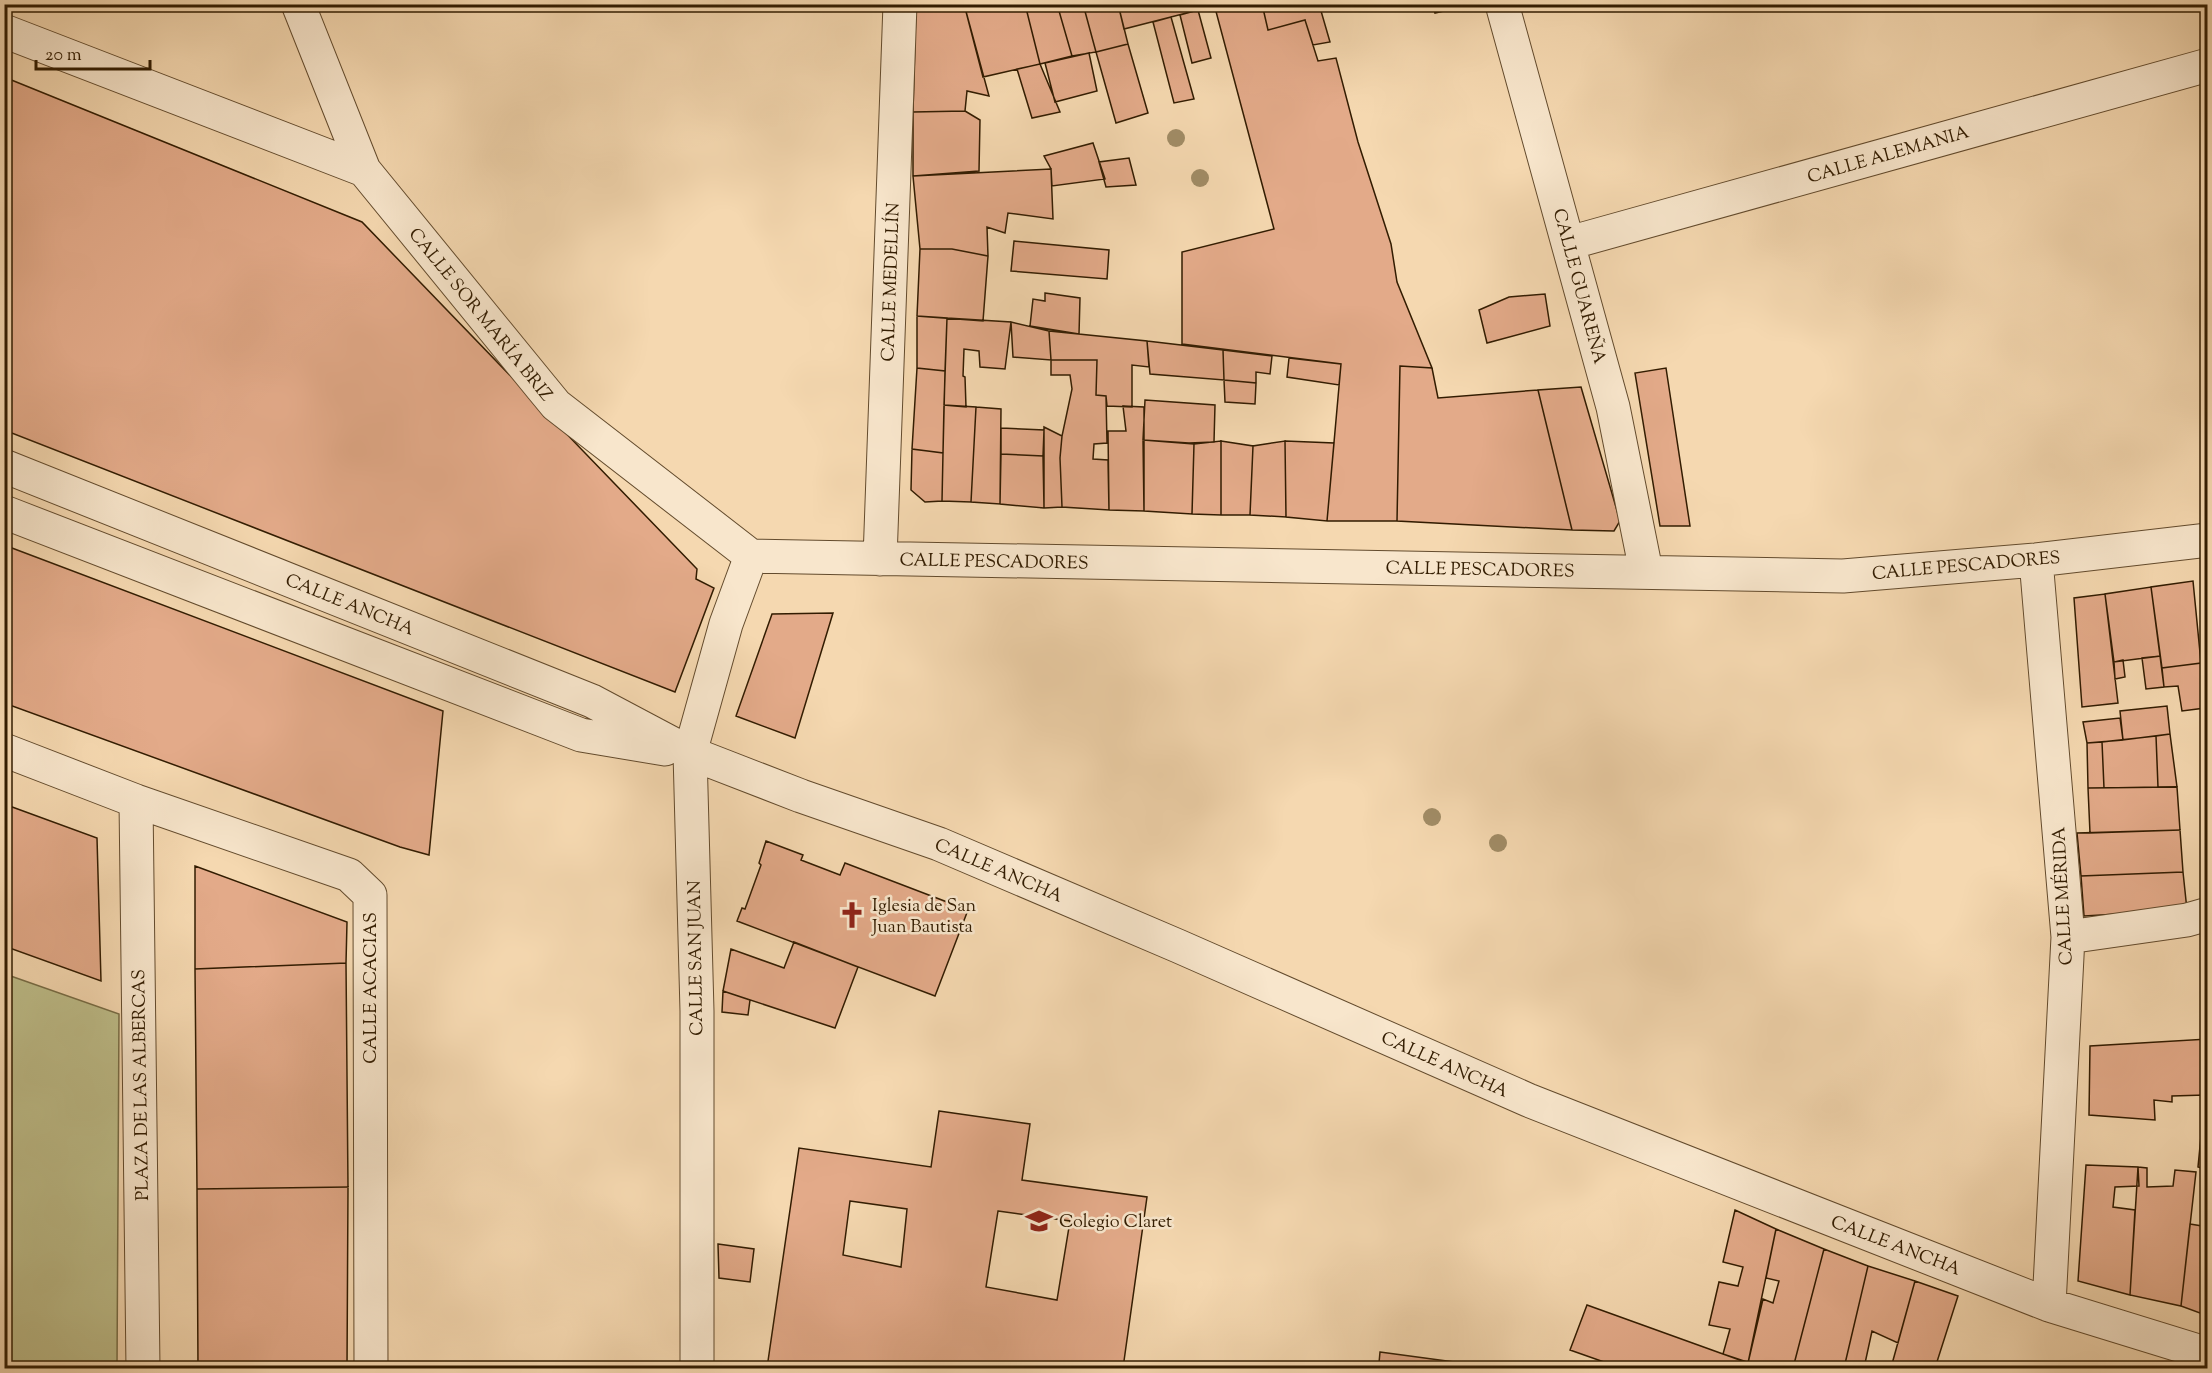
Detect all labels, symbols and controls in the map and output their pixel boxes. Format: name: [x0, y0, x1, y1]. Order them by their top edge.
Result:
scale bar: [36, 33, 150, 71]
text: 20 m: [45, 43, 82, 69]
street label: CALLE ALEMANIA: [1805, 120, 1973, 191]
street label: CALLE MEDELLÍN: [876, 202, 908, 362]
street label: CALLE GUAREÑA: [1545, 206, 1611, 368]
street label: CALLE SOR MARÍA BRIZ: [401, 223, 558, 408]
street label: CALLE PESCADORES: [1871, 546, 2061, 588]
street label: CALLE PESCADORES: [899, 548, 1089, 578]
street label: CALLE PESCADORES: [1385, 556, 1575, 586]
street label: CALLE ANCHA: [281, 568, 418, 644]
street label: CALLE MÉRIDA: [2047, 825, 2081, 966]
street label: CALLE ANCHA: [930, 833, 1067, 911]
street label: CALLE SAN JUAN: [683, 880, 711, 1036]
place label: Iglesia de San Juan Bautista: [871, 894, 976, 941]
church icon: Iglesia de San Juan Bautista: [837, 900, 867, 930]
street label: CALLE ACACIAS: [359, 912, 385, 1064]
street label: PLAZA DE LAS ALBERCAS: [127, 969, 157, 1201]
street label: CALLE ANCHA: [1376, 1026, 1512, 1106]
school or university icon: Colegio Claret: [1024, 1206, 1054, 1236]
place label: Colegio Claret: [1059, 1210, 1172, 1236]
street label: CALLE ANCHA: [1827, 1210, 1964, 1284]

